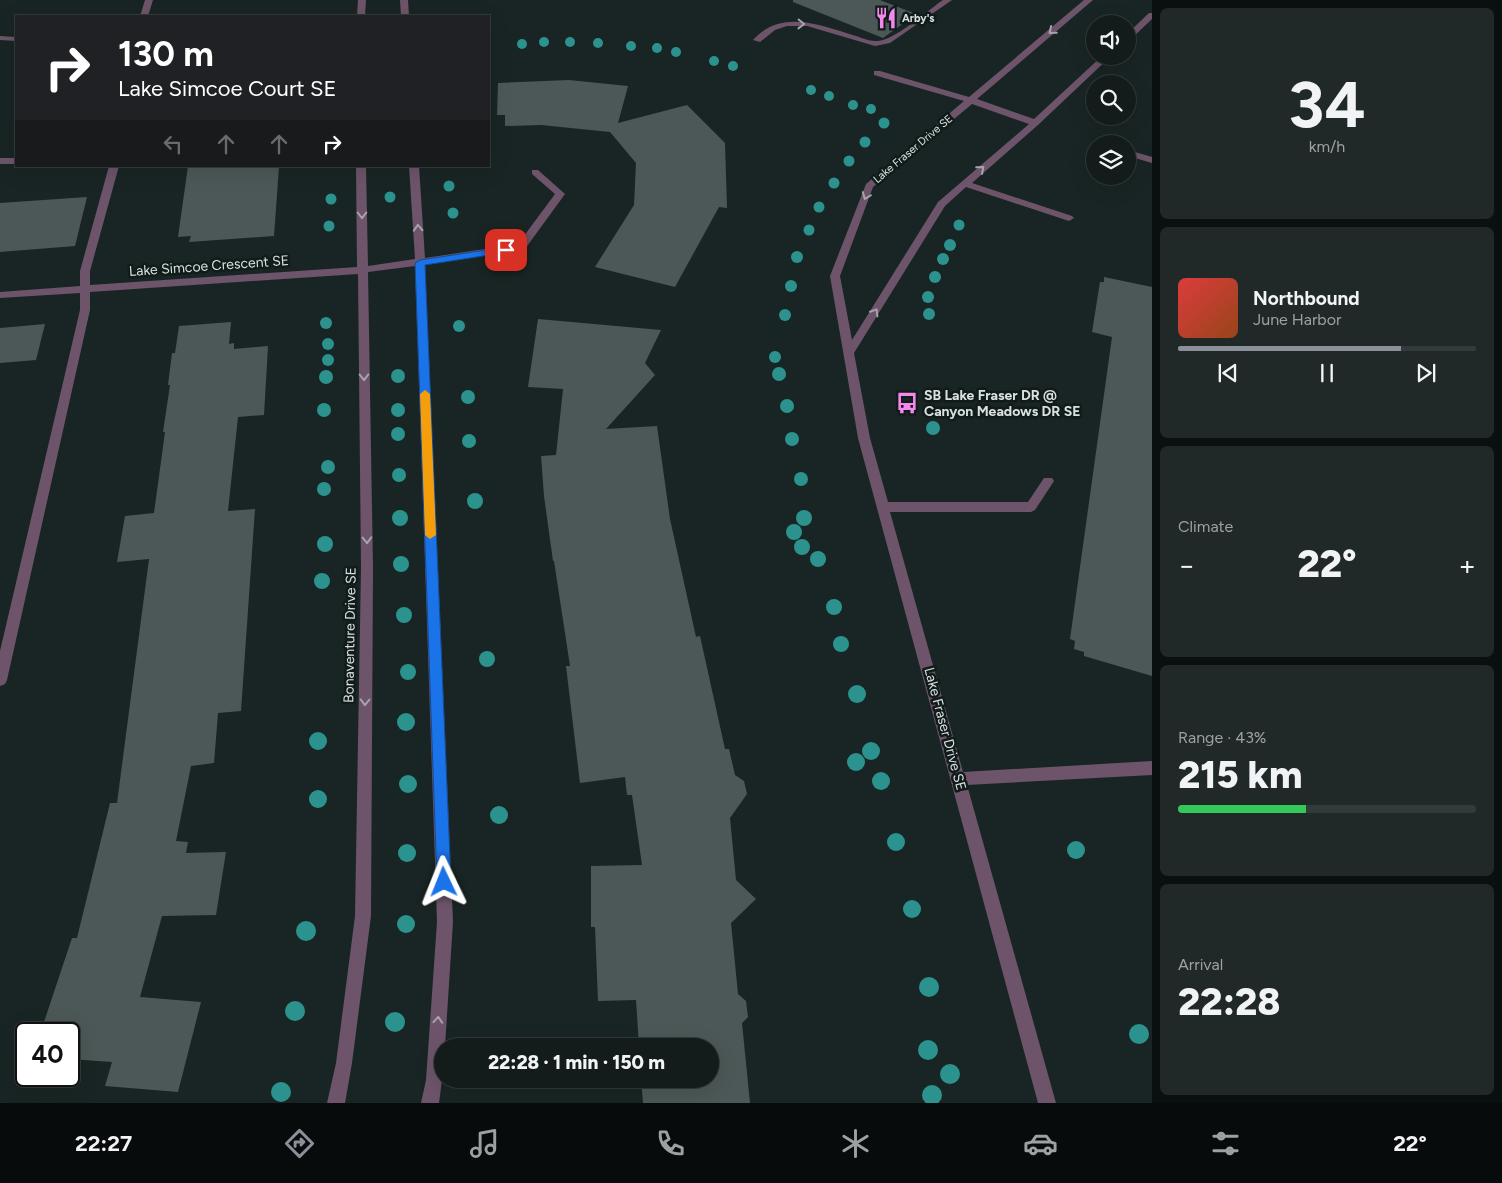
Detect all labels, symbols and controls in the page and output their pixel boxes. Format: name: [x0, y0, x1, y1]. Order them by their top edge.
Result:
restaurant icon: Arby's: [873, 5, 899, 31]
place label: Arby's: [902, 12, 935, 25]
map controls: [1086, 15, 1136, 185]
button: sound: [1086, 15, 1136, 65]
one-way arrow: [797, 19, 805, 29]
one-way arrow: [1049, 26, 1058, 34]
text: 130 m: [118, 33, 214, 75]
icon: right: [35, 35, 100, 100]
text: 34: [1288, 65, 1366, 143]
text: Lake Simcoe Court SE: [118, 75, 337, 102]
button: search: [1086, 75, 1136, 125]
street label: Lake Fraser Drive SE: [871, 112, 955, 186]
icon: left: [159, 130, 187, 158]
icon: ahead: [212, 130, 240, 158]
icon: ahead: [265, 130, 293, 158]
icon: right: [318, 130, 346, 158]
button: layers: [1086, 135, 1136, 185]
text: km/h: [1309, 137, 1345, 156]
one-way arrow: [976, 166, 985, 175]
one-way arrow: [862, 191, 872, 200]
one-way arrow: [357, 212, 367, 219]
one-way arrow: [412, 224, 423, 232]
pin: [485, 229, 527, 271]
icon: arrive: [492, 236, 520, 264]
street label: Lake Simcoe Crescent SE: [128, 252, 290, 280]
text: Northbound: [1253, 287, 1360, 310]
one-way arrow: [868, 308, 878, 317]
text: June Harbor: [1253, 310, 1341, 329]
icon: previous: [1214, 359, 1242, 387]
icon: pause: [1313, 359, 1341, 387]
icon: next: [1412, 359, 1440, 387]
one-way arrow: [359, 374, 369, 382]
place label: SB Lake Fraser DR @ Canyon Meadows DR SE: [924, 387, 1080, 420]
bus stop icon: SB Lake Fraser DR @ Canyon Meadows DR SE: [894, 390, 920, 416]
text: Climate: [1178, 517, 1233, 536]
one-way arrow: [362, 536, 372, 544]
text: 22°: [1297, 541, 1357, 587]
text: −: [1178, 548, 1195, 582]
text: +: [1459, 548, 1476, 582]
street label: Bonaventure Drive SE: [340, 567, 360, 703]
street label: Lake Fraser Drive SE: [920, 666, 970, 792]
one-way arrow: [360, 699, 370, 707]
text: Range · 43%: [1178, 728, 1266, 747]
text: 215 km: [1178, 752, 1302, 798]
position arrow: [417, 855, 469, 907]
text: Arrival: [1178, 955, 1223, 974]
text: 22:28: [1178, 979, 1281, 1025]
one-way arrow: [433, 1015, 444, 1023]
speed limit sign: 40: [15, 1022, 80, 1087]
text: 22:28 · 1 min · 150 m: [488, 1051, 665, 1074]
icon: directions: [282, 1126, 317, 1161]
icon: music: [467, 1126, 502, 1161]
icon: phone: [653, 1126, 688, 1161]
icon: climate: [838, 1126, 873, 1161]
icon: car: [1023, 1126, 1058, 1161]
icon: filters: [1208, 1126, 1243, 1161]
text: 22:27: [75, 1130, 132, 1157]
text: 22°: [1393, 1130, 1427, 1157]

